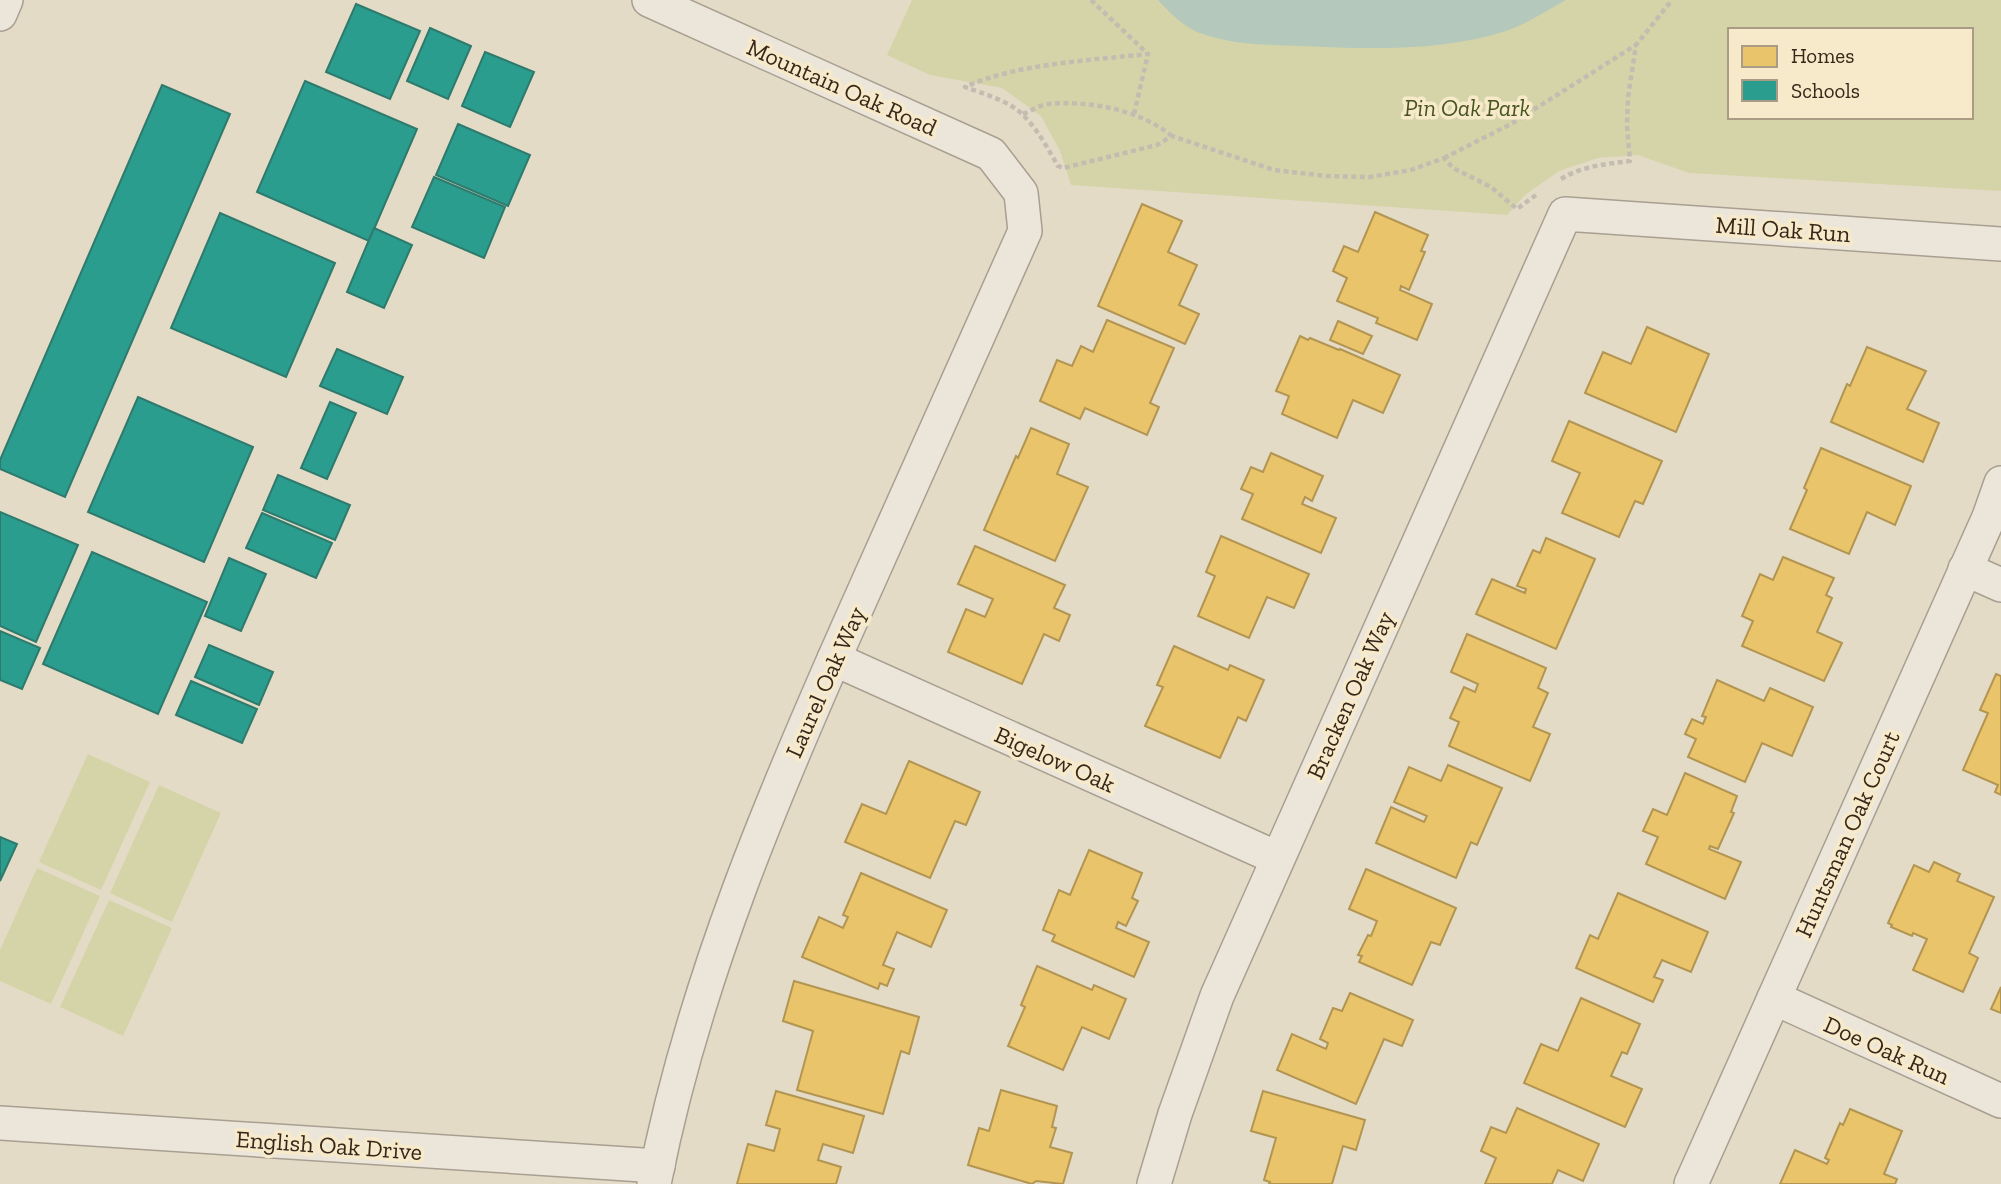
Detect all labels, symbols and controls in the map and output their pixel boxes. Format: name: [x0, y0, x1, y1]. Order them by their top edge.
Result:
legend: [1728, 28, 1973, 119]
street label: Mountain Oak Road: [742, 32, 942, 142]
text: Homes: [1791, 43, 1854, 68]
text: Schools: [1791, 78, 1860, 103]
park label: Pin Oak Park: [1404, 93, 1530, 122]
street label: Mill Oak Run: [1715, 210, 1852, 248]
street label: Laurel Oak Way: [779, 601, 872, 762]
street label: Bracken Oak Way: [1300, 606, 1400, 783]
street label: Bigelow Oak: [990, 720, 1120, 799]
street label: Huntsman Oak Court: [1788, 726, 1906, 942]
street label: Doe Oak Run: [1819, 1009, 1955, 1091]
street label: English Oak Drive: [235, 1124, 423, 1166]

